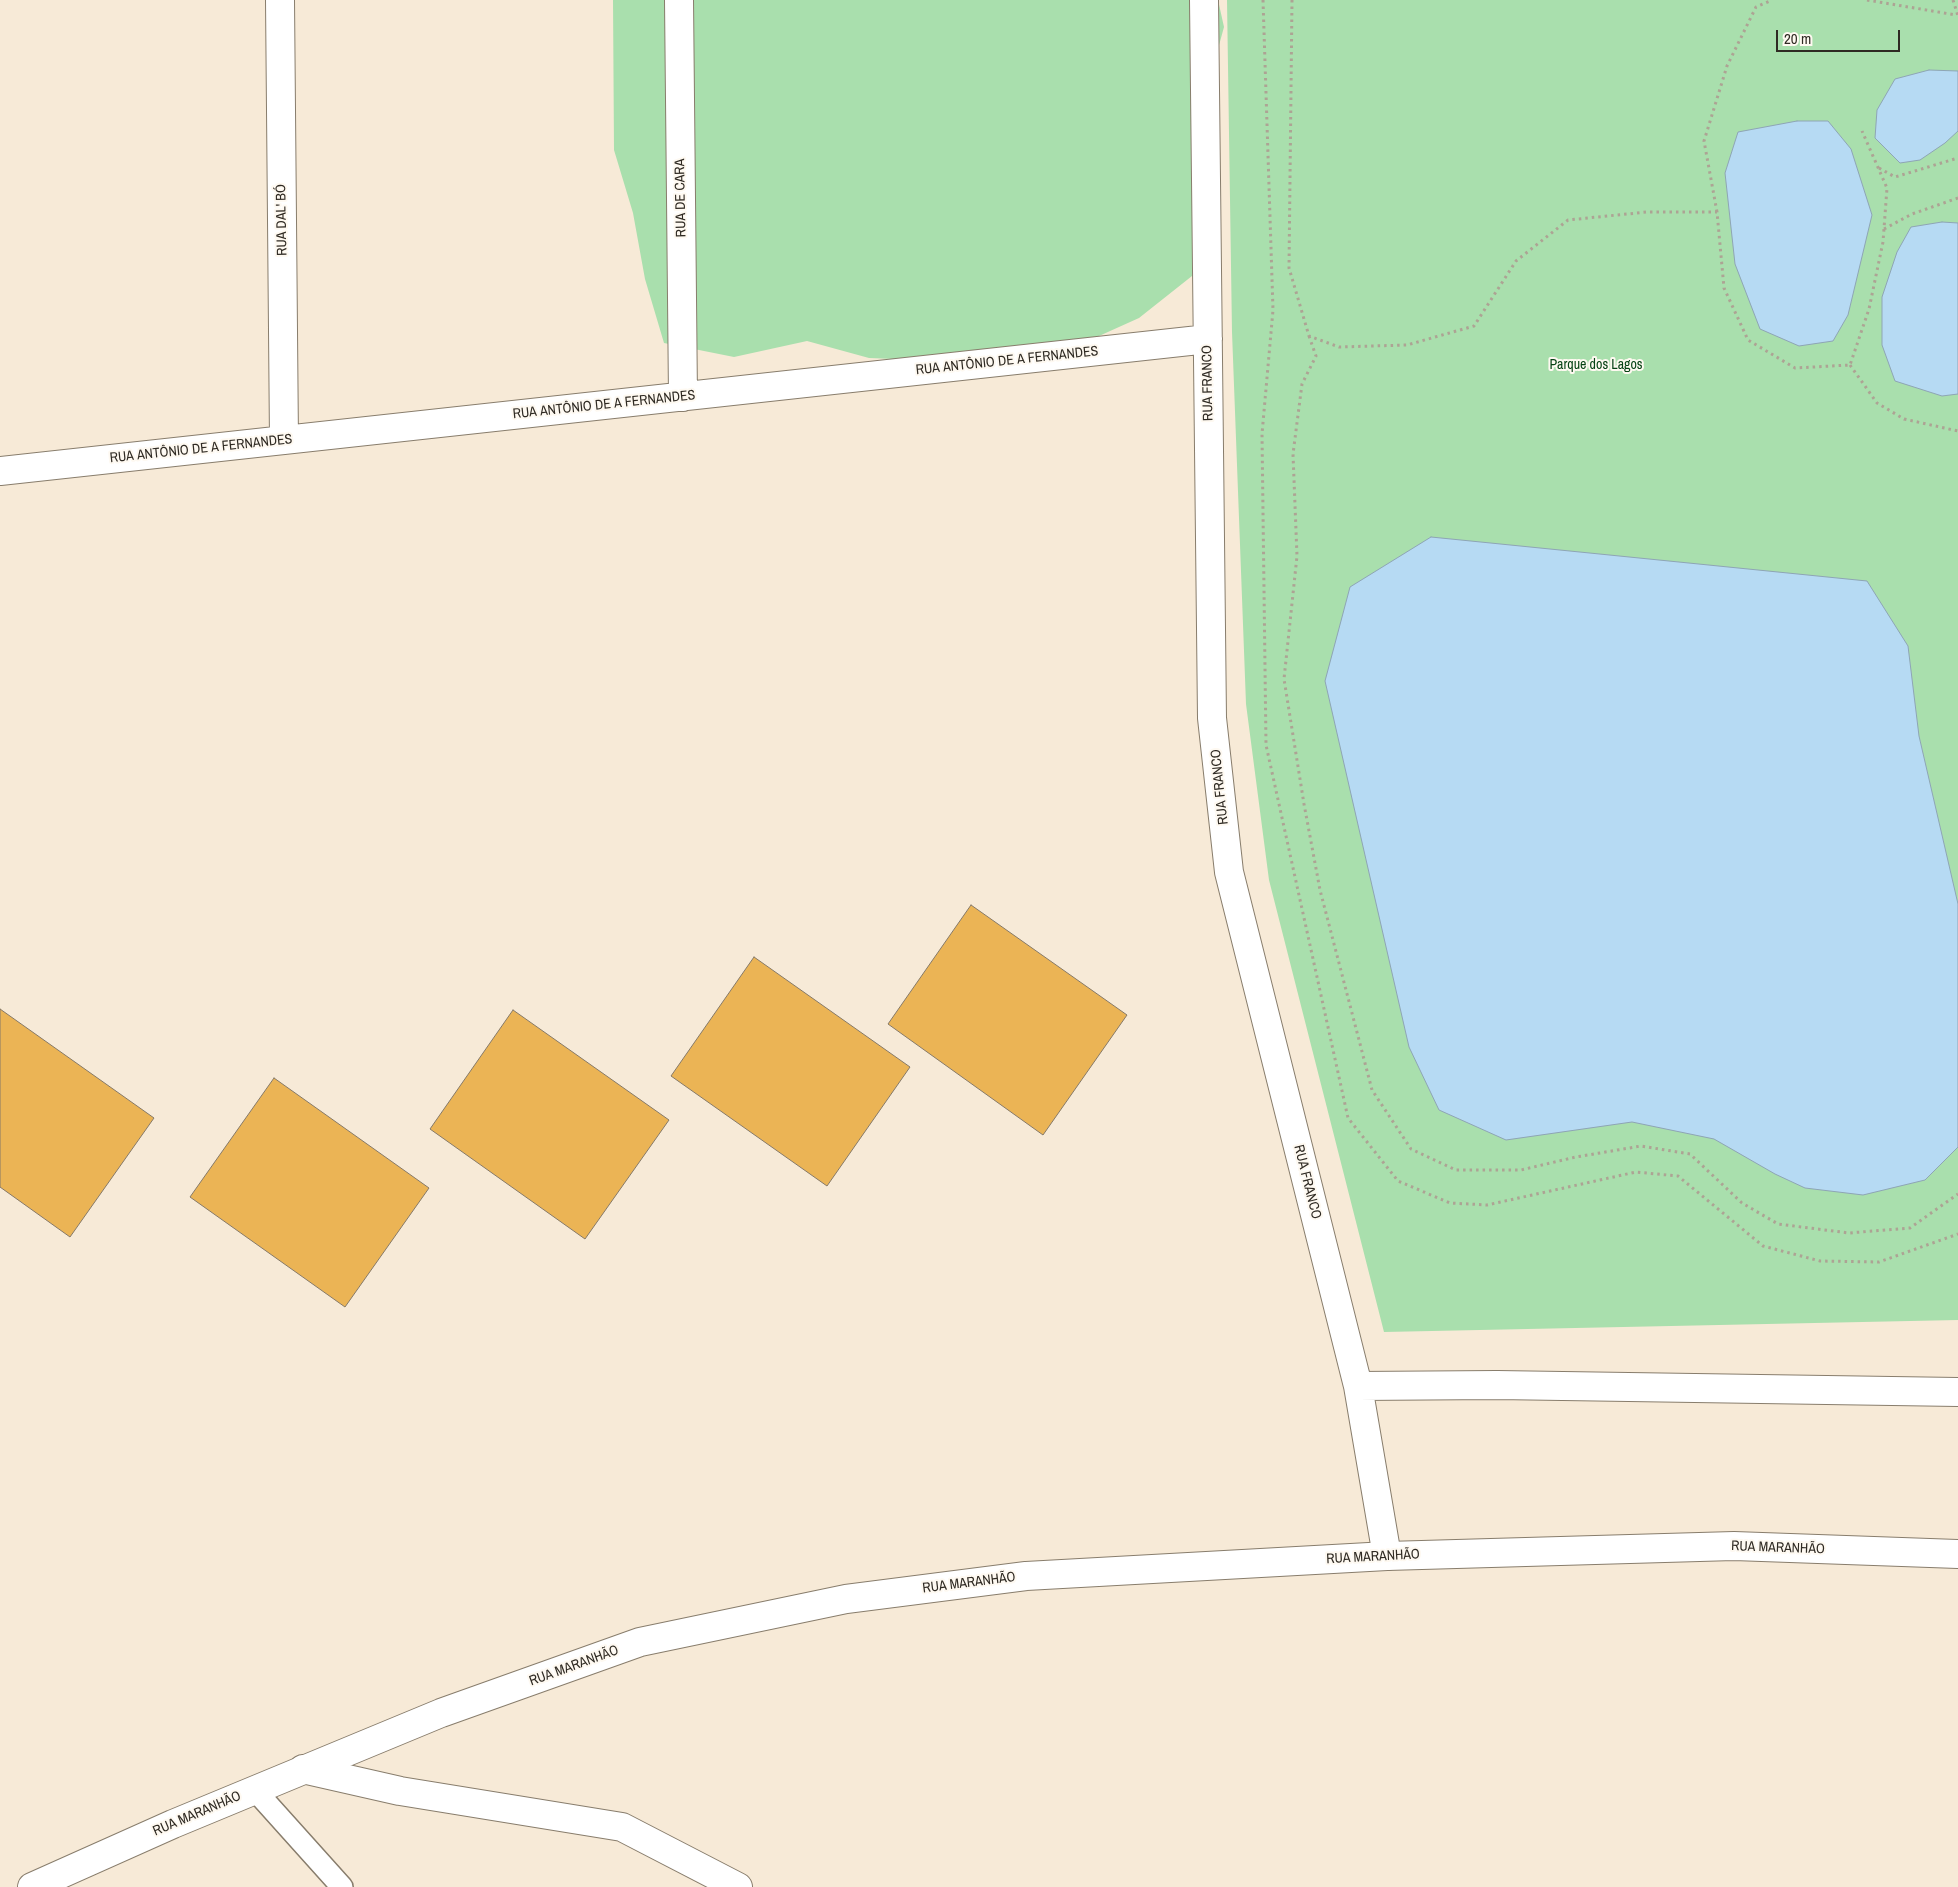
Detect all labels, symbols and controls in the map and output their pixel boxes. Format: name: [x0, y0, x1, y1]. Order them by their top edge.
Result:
scale bar: [1778, 20, 1902, 52]
text: 20 m: [1784, 28, 1811, 49]
street label: RUA DE CARA: [672, 159, 690, 237]
street label: RUA DAL' BÓ: [273, 184, 291, 256]
street label: RUA ANTÔNIO DE A FERNANDES: [915, 343, 1099, 379]
street label: RUA FRANCO: [1199, 345, 1217, 421]
park label: Parque dos Lagos: [1549, 357, 1643, 373]
street label: RUA ANTÔNIO DE A FERNANDES: [512, 387, 696, 423]
street label: RUA ANTÔNIO DE A FERNANDES: [109, 431, 293, 467]
street label: RUA FRANCO: [1208, 748, 1232, 826]
street label: RUA FRANCO: [1290, 1143, 1324, 1221]
street label: RUA MARANHÃO: [1731, 1538, 1825, 1558]
street label: RUA MARANHÃO: [1326, 1546, 1420, 1568]
street label: RUA MARANHÃO: [921, 1569, 1017, 1597]
street label: RUA MARANHÃO: [527, 1642, 621, 1690]
street label: RUA MARANHÃO: [151, 1788, 243, 1840]

